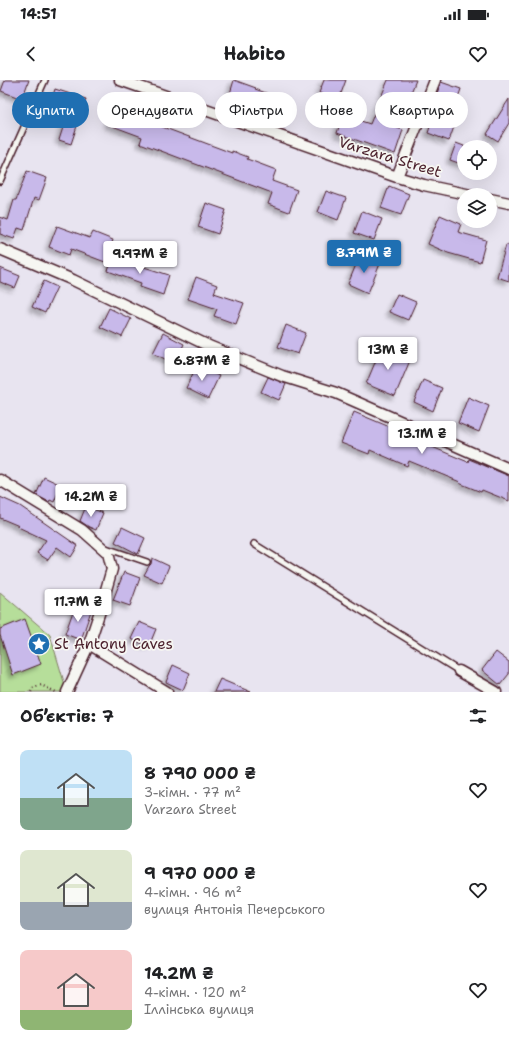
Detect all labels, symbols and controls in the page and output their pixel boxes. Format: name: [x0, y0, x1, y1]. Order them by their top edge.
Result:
text: 14:51: [20, 4, 57, 24]
text: Habito: [223, 42, 286, 66]
icon: back: [20, 43, 42, 65]
icon: heart: [467, 43, 489, 65]
chip: Купити: [12, 92, 89, 128]
chip: Орендувати: [97, 92, 207, 128]
chip: Фільтри: [215, 92, 297, 128]
chip: Нове: [305, 92, 367, 128]
chip: Квартира: [375, 92, 468, 128]
street label: Varzara Street: [336, 132, 444, 182]
map controls: [457, 140, 497, 228]
button: locate: [457, 140, 497, 180]
button: layers: [457, 188, 497, 228]
pin: 8.79M ₴: [327, 240, 401, 274]
pin: 9.97M ₴: [103, 241, 177, 275]
text: 8.79M ₴: [336, 244, 392, 261]
text: 9.97M ₴: [112, 245, 168, 262]
pin: 13M ₴: [360, 337, 416, 371]
text: 13M ₴: [367, 341, 409, 358]
pin: 6.87M ₴: [165, 348, 239, 382]
text: 6.87M ₴: [174, 352, 230, 369]
pin: 13.1M ₴: [385, 421, 459, 455]
text: 13.1M ₴: [397, 425, 447, 442]
pin: 14.2M ₴: [54, 484, 128, 518]
text: 14.2M ₴: [64, 488, 118, 505]
pin: 11.7M ₴: [41, 589, 115, 623]
text: 11.7M ₴: [54, 593, 102, 610]
place icon: St Antony Caves: [26, 631, 52, 657]
place label: St Antony Caves: [54, 634, 173, 654]
text: Об’єктів: 7: [20, 705, 114, 727]
icon: filters: [467, 705, 489, 727]
text: 8 790 000 ₴: [144, 762, 256, 784]
icon: home: [52, 766, 100, 814]
icon: heart: [467, 779, 489, 801]
text: 3-кімн. · 77 m²: [144, 784, 241, 801]
text: Varzara Street: [144, 801, 237, 818]
text: 9 970 000 ₴: [144, 862, 256, 884]
icon: home: [52, 866, 100, 914]
icon: heart: [467, 879, 489, 901]
text: 4-кімн. · 96 m²: [144, 884, 242, 901]
text: вулиця Антонія Печерського: [144, 901, 325, 918]
text: 14.2M ₴: [144, 962, 214, 984]
icon: home: [52, 966, 100, 1014]
icon: heart: [467, 979, 489, 1001]
text: 4-кімн. · 120 m²: [144, 984, 246, 1001]
text: Іллінська вулиця: [144, 1001, 254, 1018]

